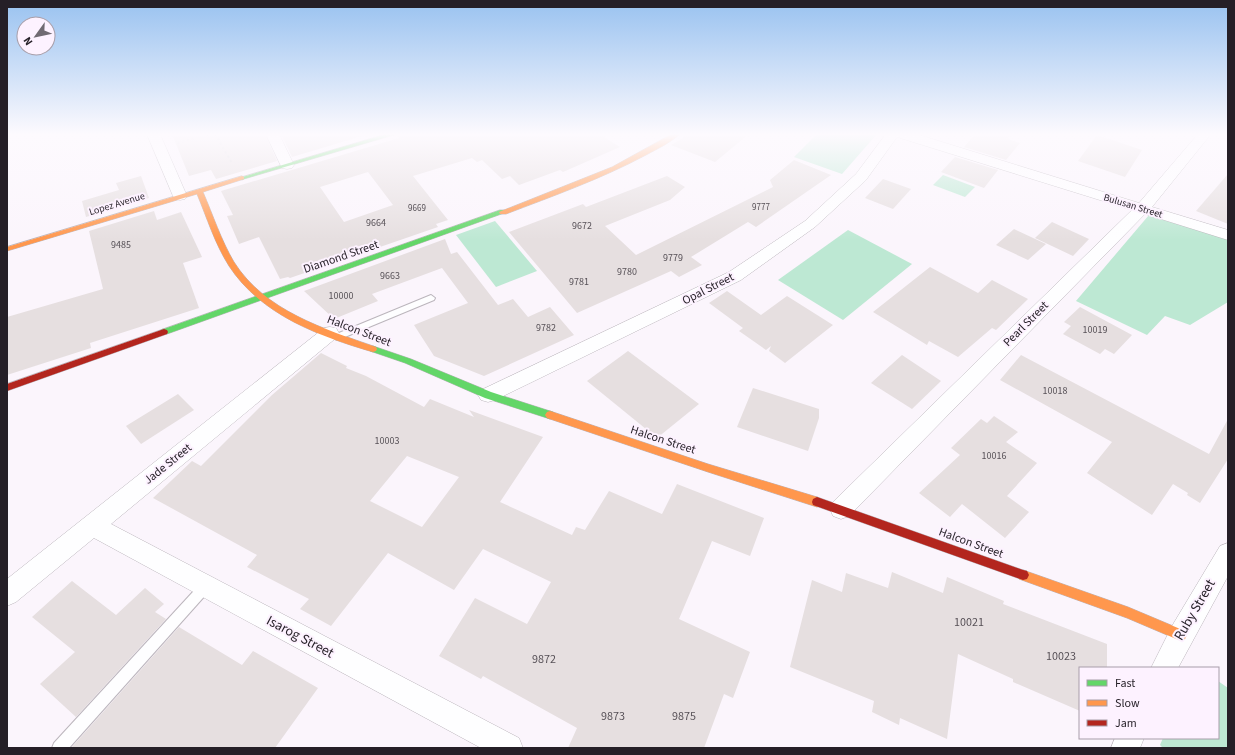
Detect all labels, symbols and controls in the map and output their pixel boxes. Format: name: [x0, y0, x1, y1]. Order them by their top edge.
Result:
north arrow: [16, 16, 56, 56]
text: N: [20, 34, 36, 48]
street label: Lopez Avenue: [87, 189, 147, 219]
street label: Bulusan Street: [1102, 190, 1165, 222]
house number: 9777: [752, 201, 770, 214]
house number: 9669: [408, 202, 426, 215]
house number: 9664: [366, 216, 386, 230]
house number: 9672: [572, 219, 592, 233]
street label: Diamond Street: [301, 236, 381, 278]
house number: 9485: [111, 238, 131, 252]
house number: 9779: [663, 251, 683, 265]
house number: 9780: [617, 265, 637, 279]
house number: 9663: [380, 269, 400, 283]
street label: Opal Street: [679, 269, 737, 309]
house number: 9781: [569, 275, 589, 289]
house number: 10000: [329, 289, 353, 303]
street label: Pearl Street: [999, 297, 1053, 351]
street label: Halcon Street: [324, 311, 394, 351]
house number: 9782: [536, 321, 556, 335]
house number: 10019: [1083, 323, 1107, 337]
house number: 10018: [1043, 384, 1067, 398]
street label: Halcon Street: [628, 421, 698, 459]
house number: 10003: [375, 434, 399, 448]
street label: Jade Street: [141, 439, 195, 489]
house number: 10016: [982, 449, 1006, 463]
street label: Halcon Street: [936, 523, 1006, 563]
street label: Ruby Street: [1169, 575, 1221, 644]
street label: Isarog Street: [263, 611, 338, 663]
house number: 10021: [954, 614, 984, 631]
house number: 10023: [1046, 648, 1076, 665]
house number: 9872: [532, 651, 556, 668]
legend: [1079, 667, 1219, 739]
text: Fast: [1115, 675, 1135, 692]
text: Slow: [1115, 695, 1140, 712]
house number: 9873: [601, 708, 625, 725]
house number: 9875: [672, 708, 696, 725]
text: Jam: [1115, 715, 1137, 732]

